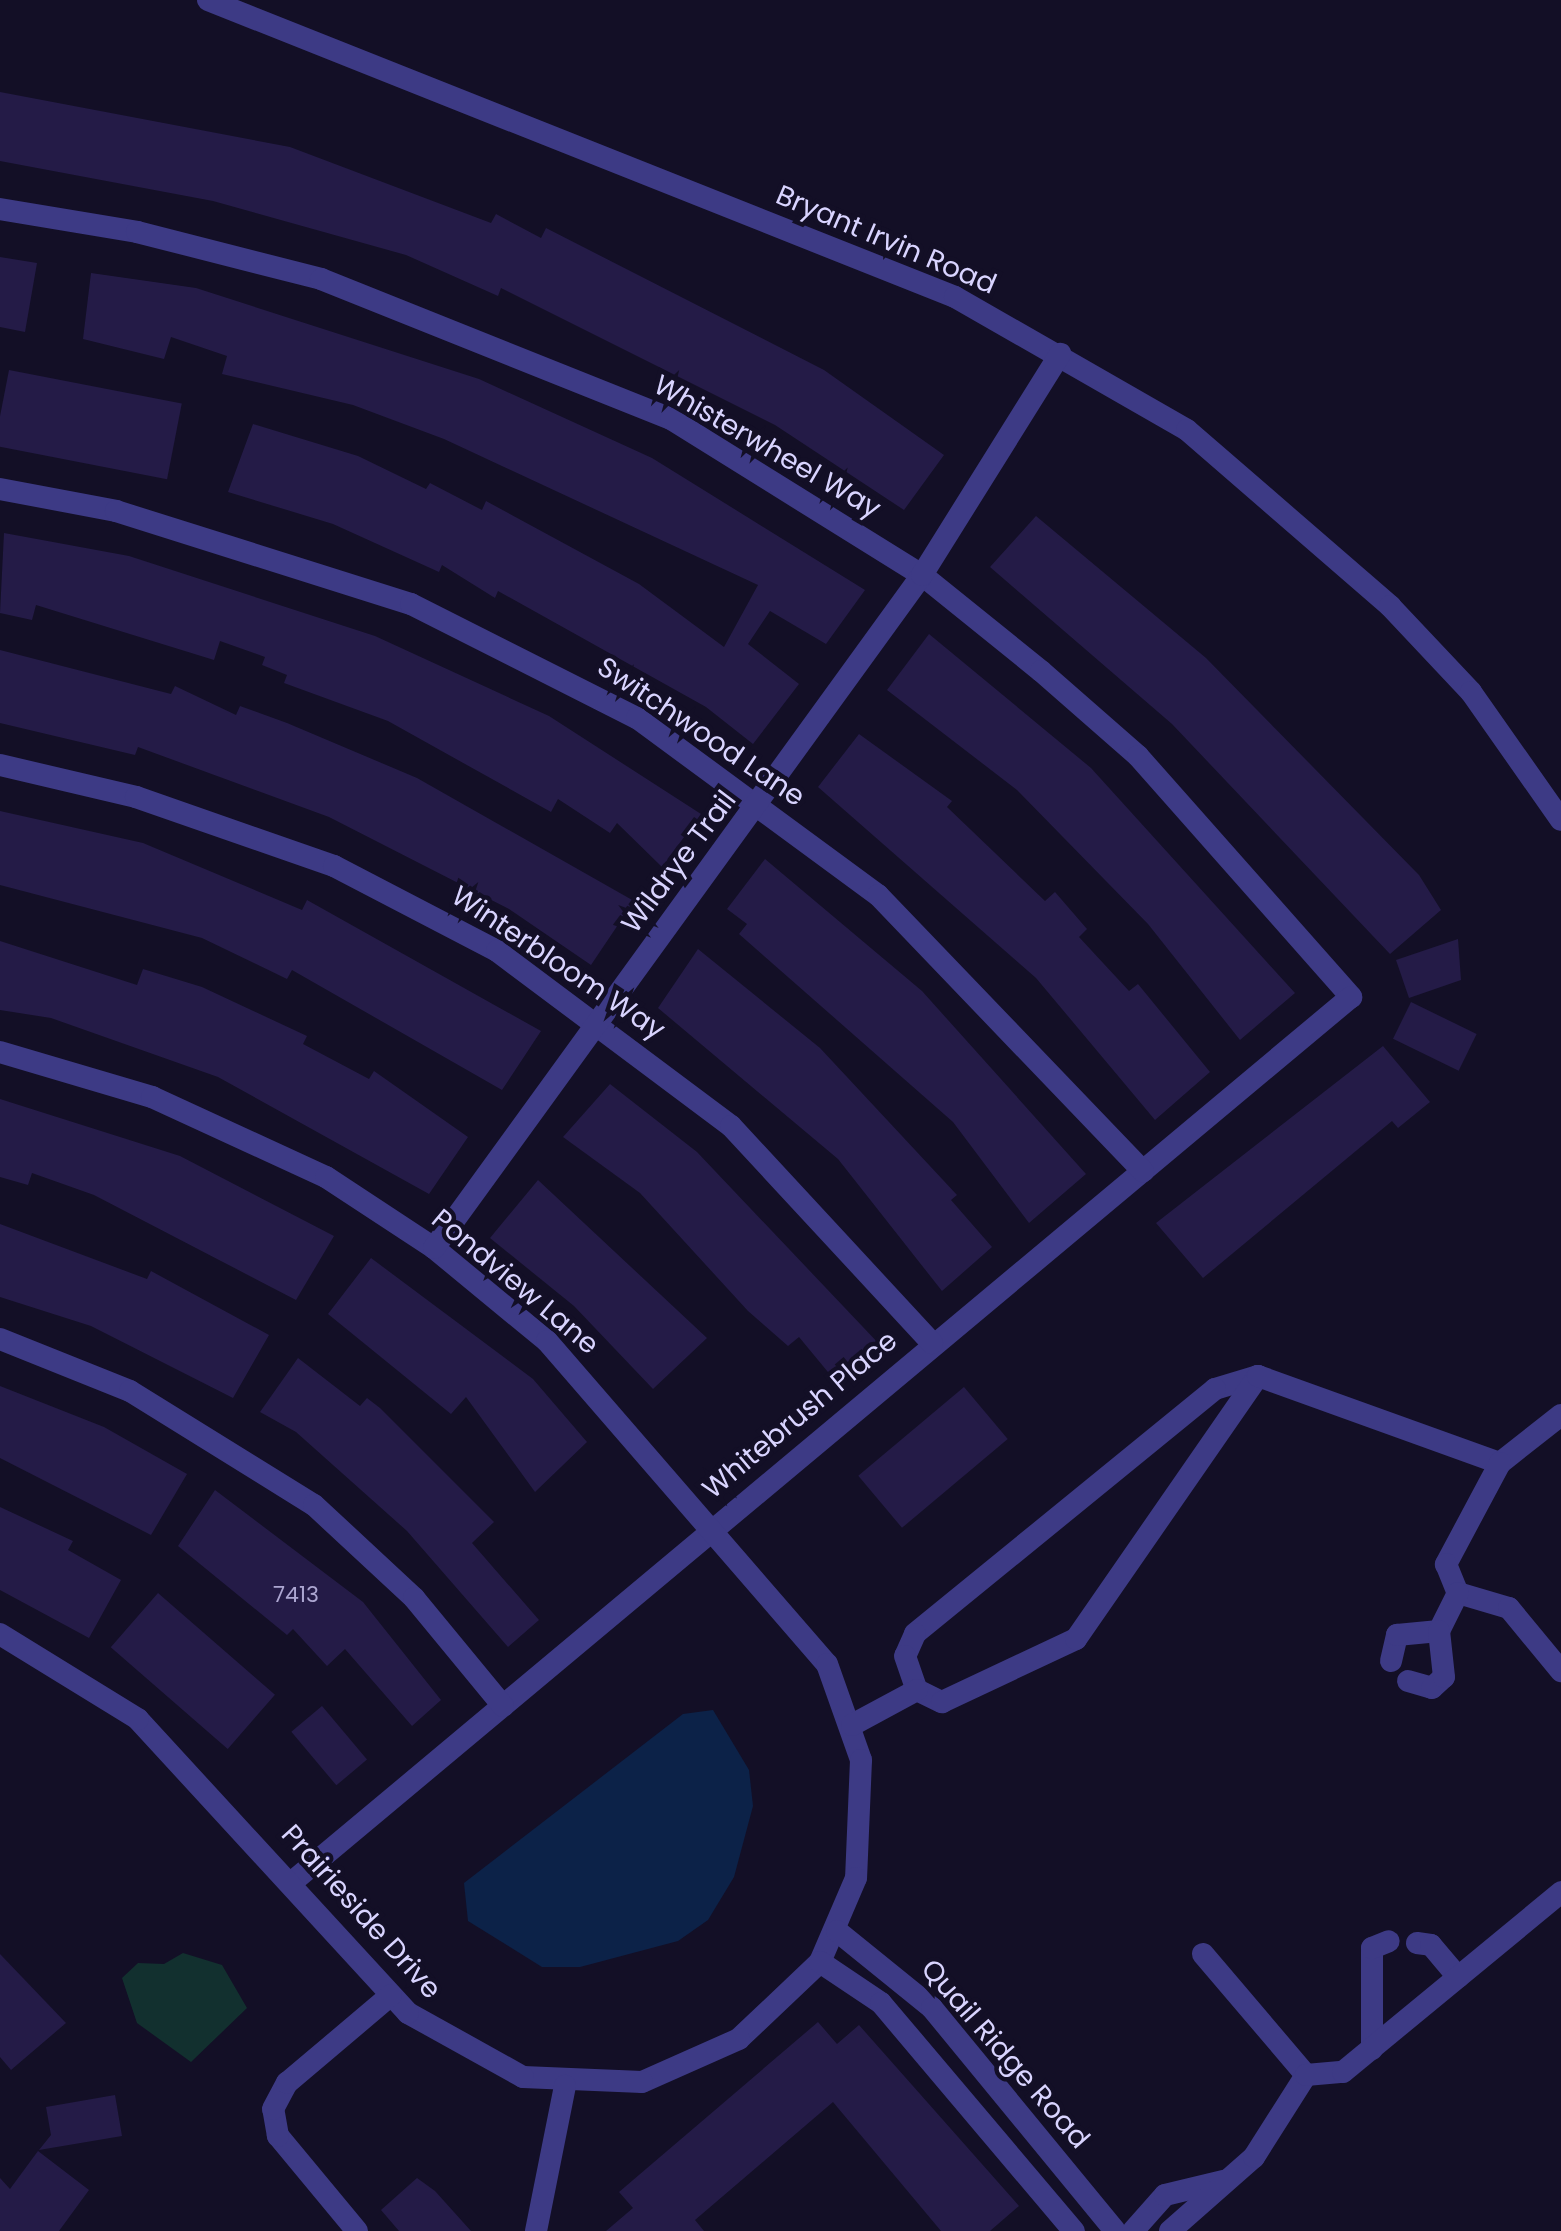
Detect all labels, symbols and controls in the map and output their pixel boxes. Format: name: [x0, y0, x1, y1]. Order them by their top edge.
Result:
street label: Bryant Irvin Road: [771, 178, 1001, 302]
street label: Whisterwheel Way: [647, 368, 887, 526]
street label: Switchwood Lane: [591, 650, 811, 814]
street label: Wildrye Trail: [615, 784, 743, 940]
street label: Winterbloom Way: [445, 879, 671, 1047]
street label: Pondview Lane: [425, 1202, 605, 1362]
street label: Whitebrush Place: [696, 1324, 904, 1506]
house number: 7413: [273, 1582, 319, 1608]
street label: Prairieside Drive: [274, 1818, 448, 2006]
street label: Quail Ridge Road: [914, 1953, 1096, 2155]

